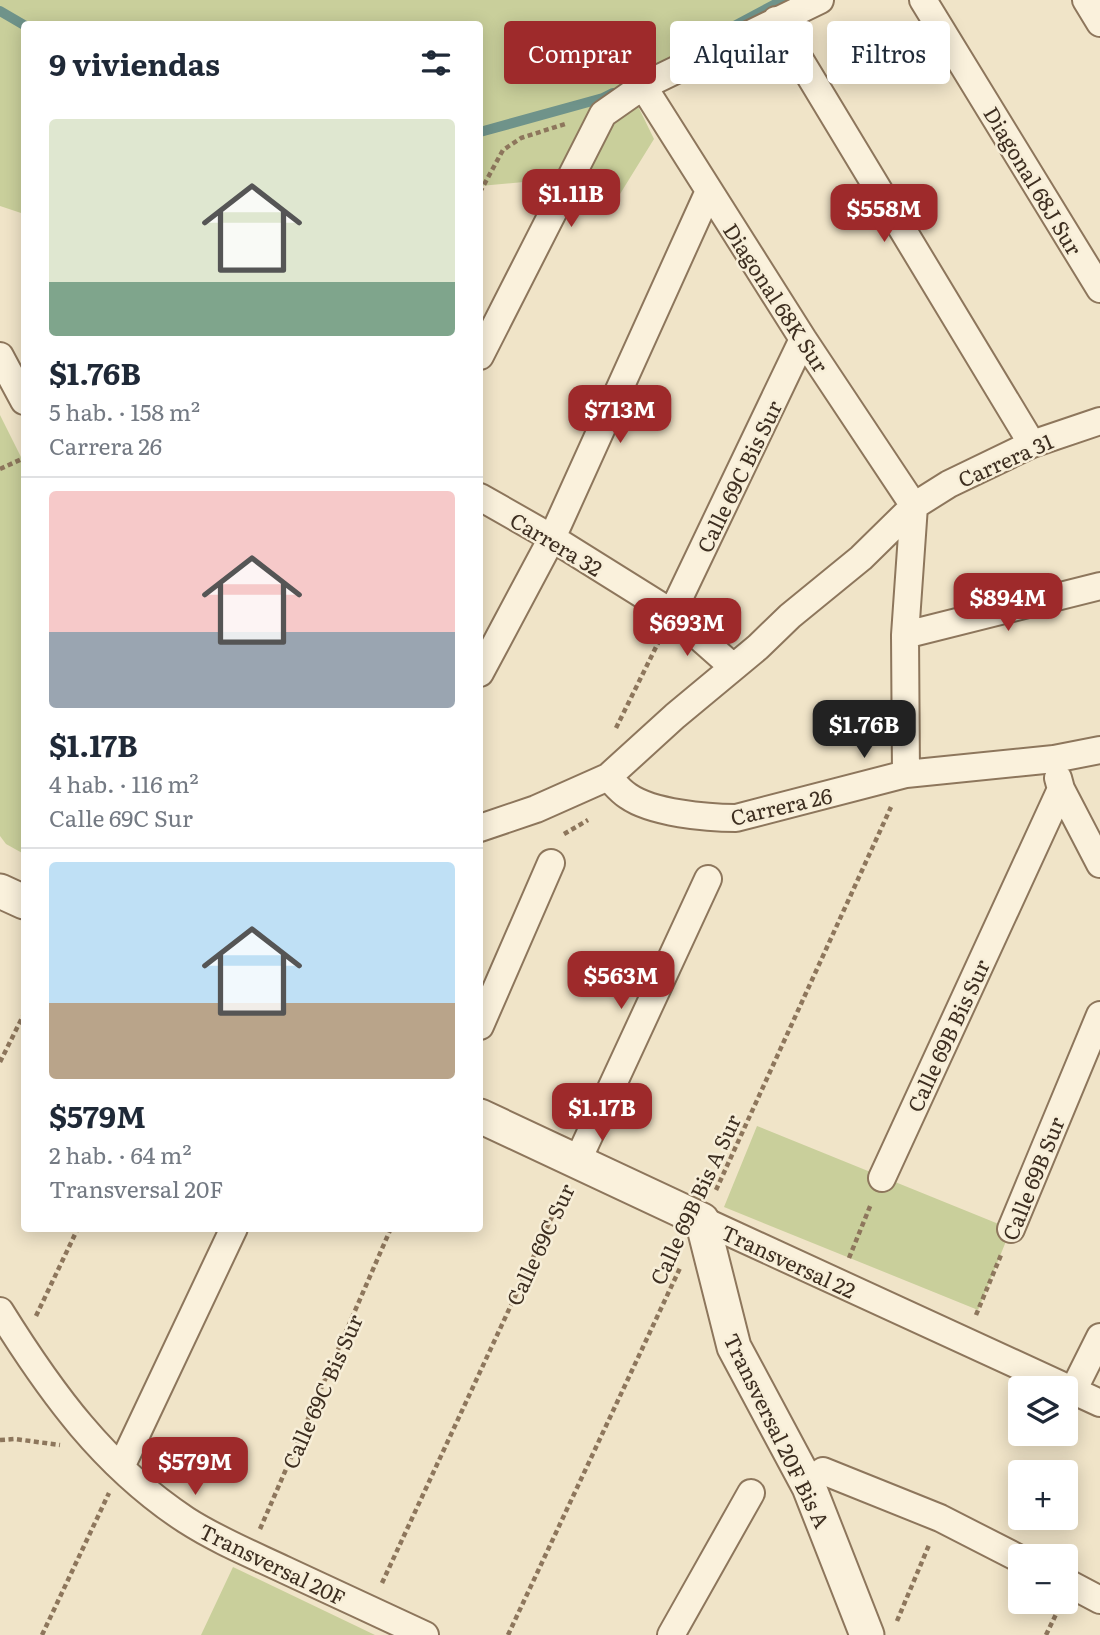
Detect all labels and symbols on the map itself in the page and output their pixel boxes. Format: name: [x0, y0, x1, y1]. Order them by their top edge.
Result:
street label: Diagonal 68J Sur: [977, 100, 1091, 260]
pin: $1.11B: [514, 170, 628, 229]
pin: $558M: [835, 184, 933, 244]
street label: Diagonal 68K Sur: [717, 216, 837, 378]
pin: $713M: [571, 386, 669, 445]
street label: Calle 69C Bis Sur: [688, 395, 788, 557]
street label: Carrera 31: [952, 424, 1058, 494]
street label: Carrera 32: [505, 503, 609, 583]
pin: $894M: [959, 574, 1057, 633]
pin: $693M: [638, 598, 736, 658]
pin: $1.76B: [807, 700, 921, 760]
street label: Carrera 26: [727, 778, 835, 832]
pin: $563M: [572, 951, 670, 1011]
street label: Calle 69B Bis Sur: [898, 954, 996, 1116]
pin: $1.17B: [545, 1084, 659, 1143]
street label: Calle 69B Bis A Sur: [641, 1109, 747, 1289]
street label: Calle 69B Sur: [993, 1112, 1071, 1244]
street label: Calle 69C Sur: [497, 1178, 581, 1310]
street label: Transversal 22: [717, 1215, 861, 1305]
street label: Calle 69C Bis Sur: [273, 1309, 369, 1473]
street label: Transversal 20F Bis A: [717, 1327, 839, 1533]
pin: $579M: [146, 1438, 244, 1497]
street label: Transversal 20F: [195, 1514, 351, 1612]

